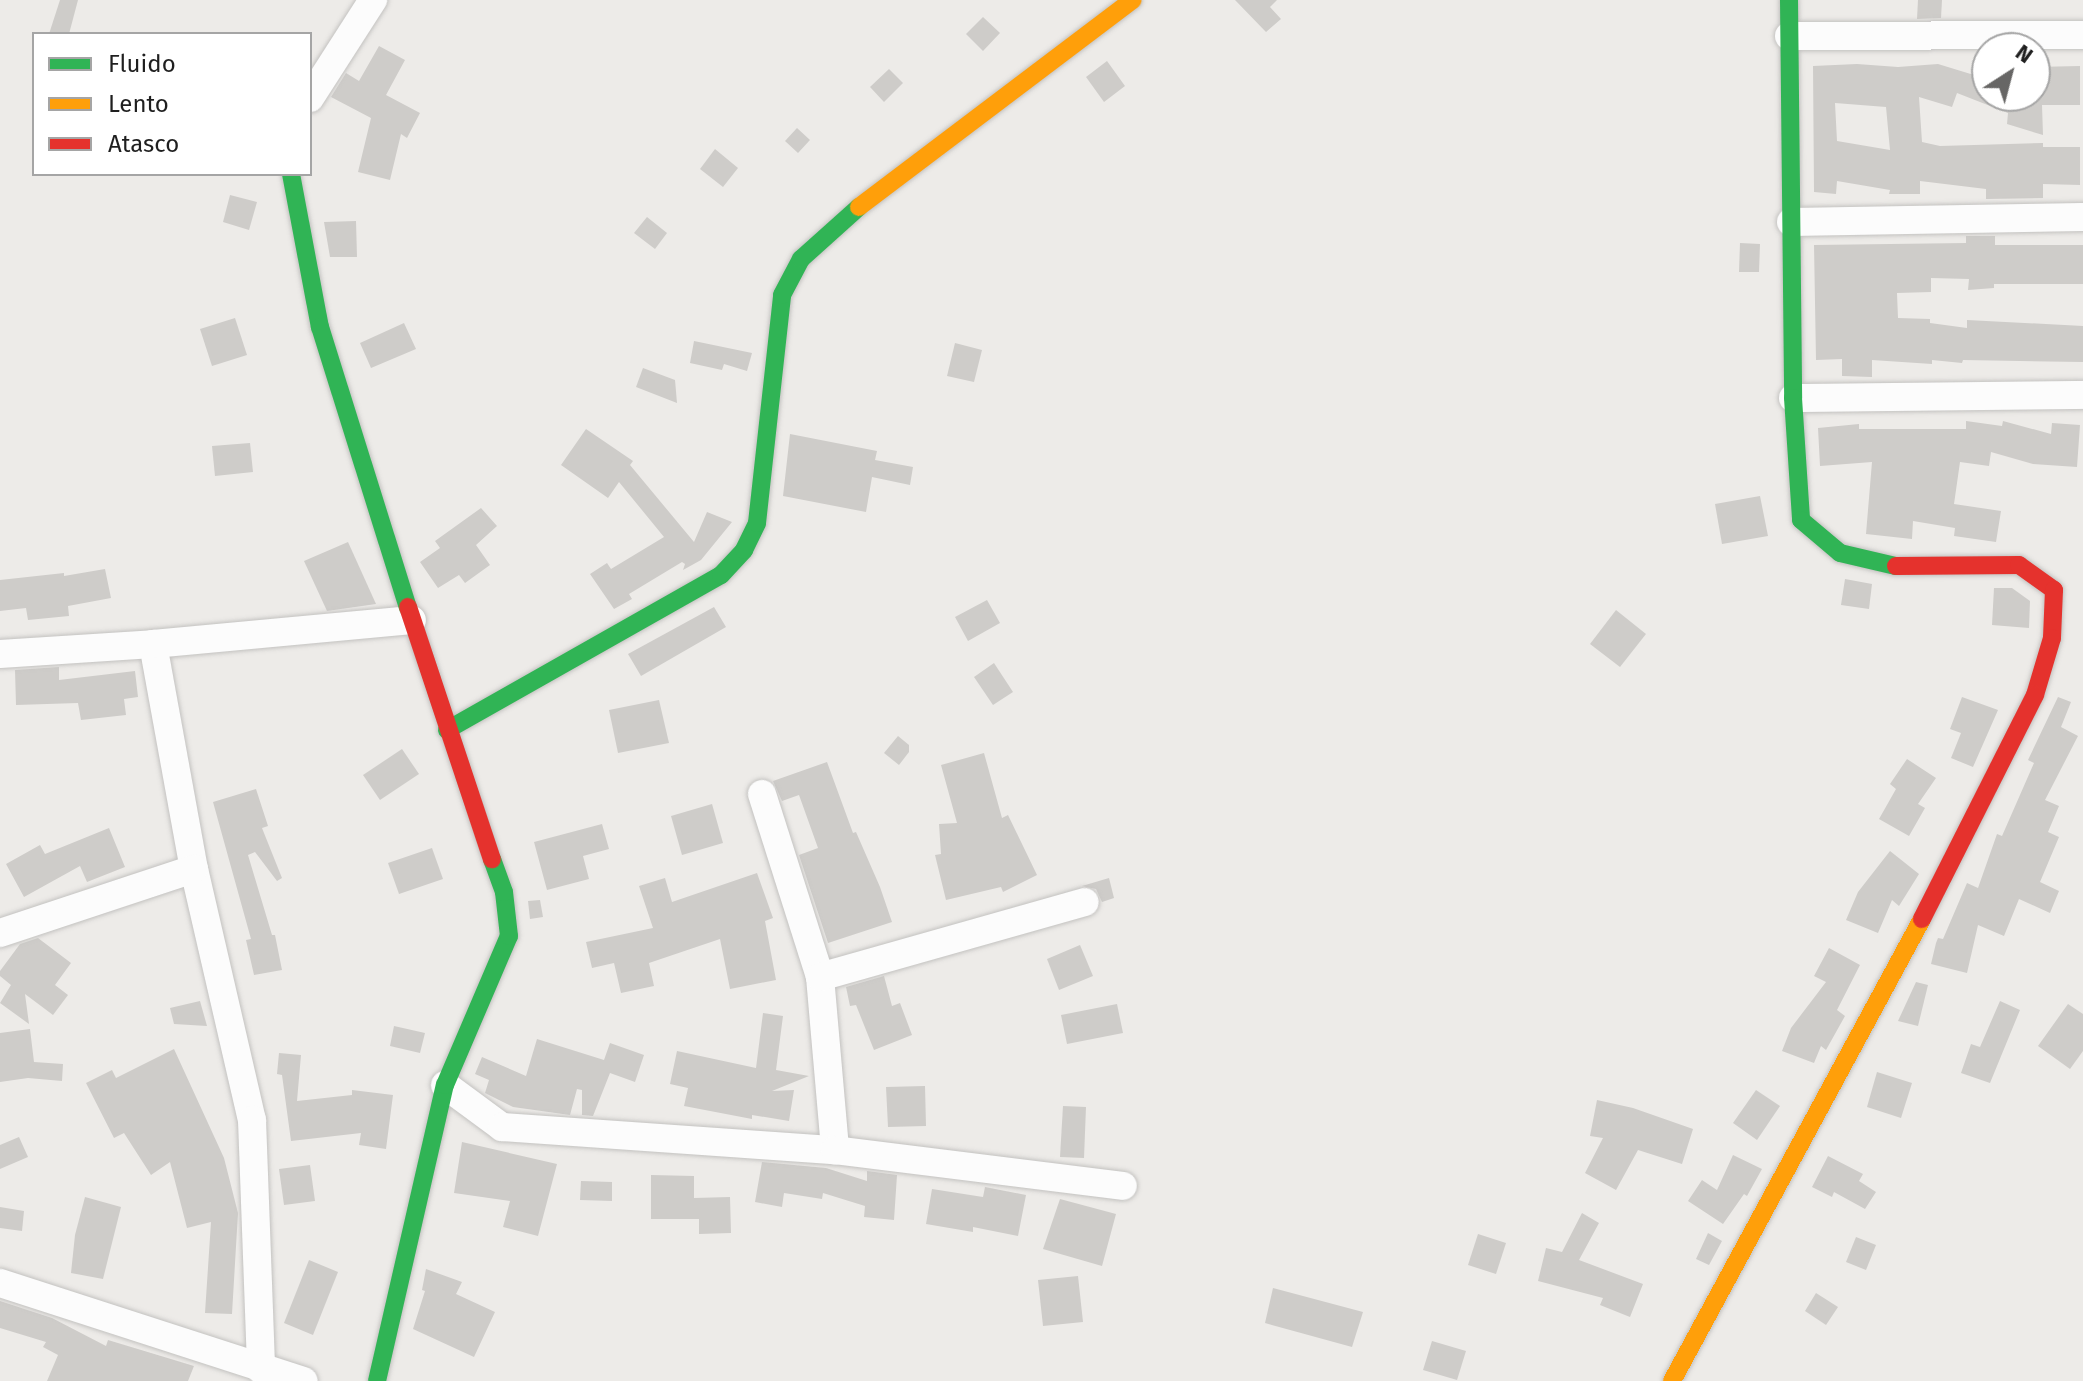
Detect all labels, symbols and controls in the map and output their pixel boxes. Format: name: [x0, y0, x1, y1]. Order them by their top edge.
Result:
legend: [32, 32, 312, 176]
north arrow: [1971, 32, 2051, 112]
text: N: [2010, 39, 2038, 69]
text: Fluido: [108, 50, 176, 78]
text: Lento: [108, 90, 169, 118]
text: Atasco: [108, 130, 179, 158]

